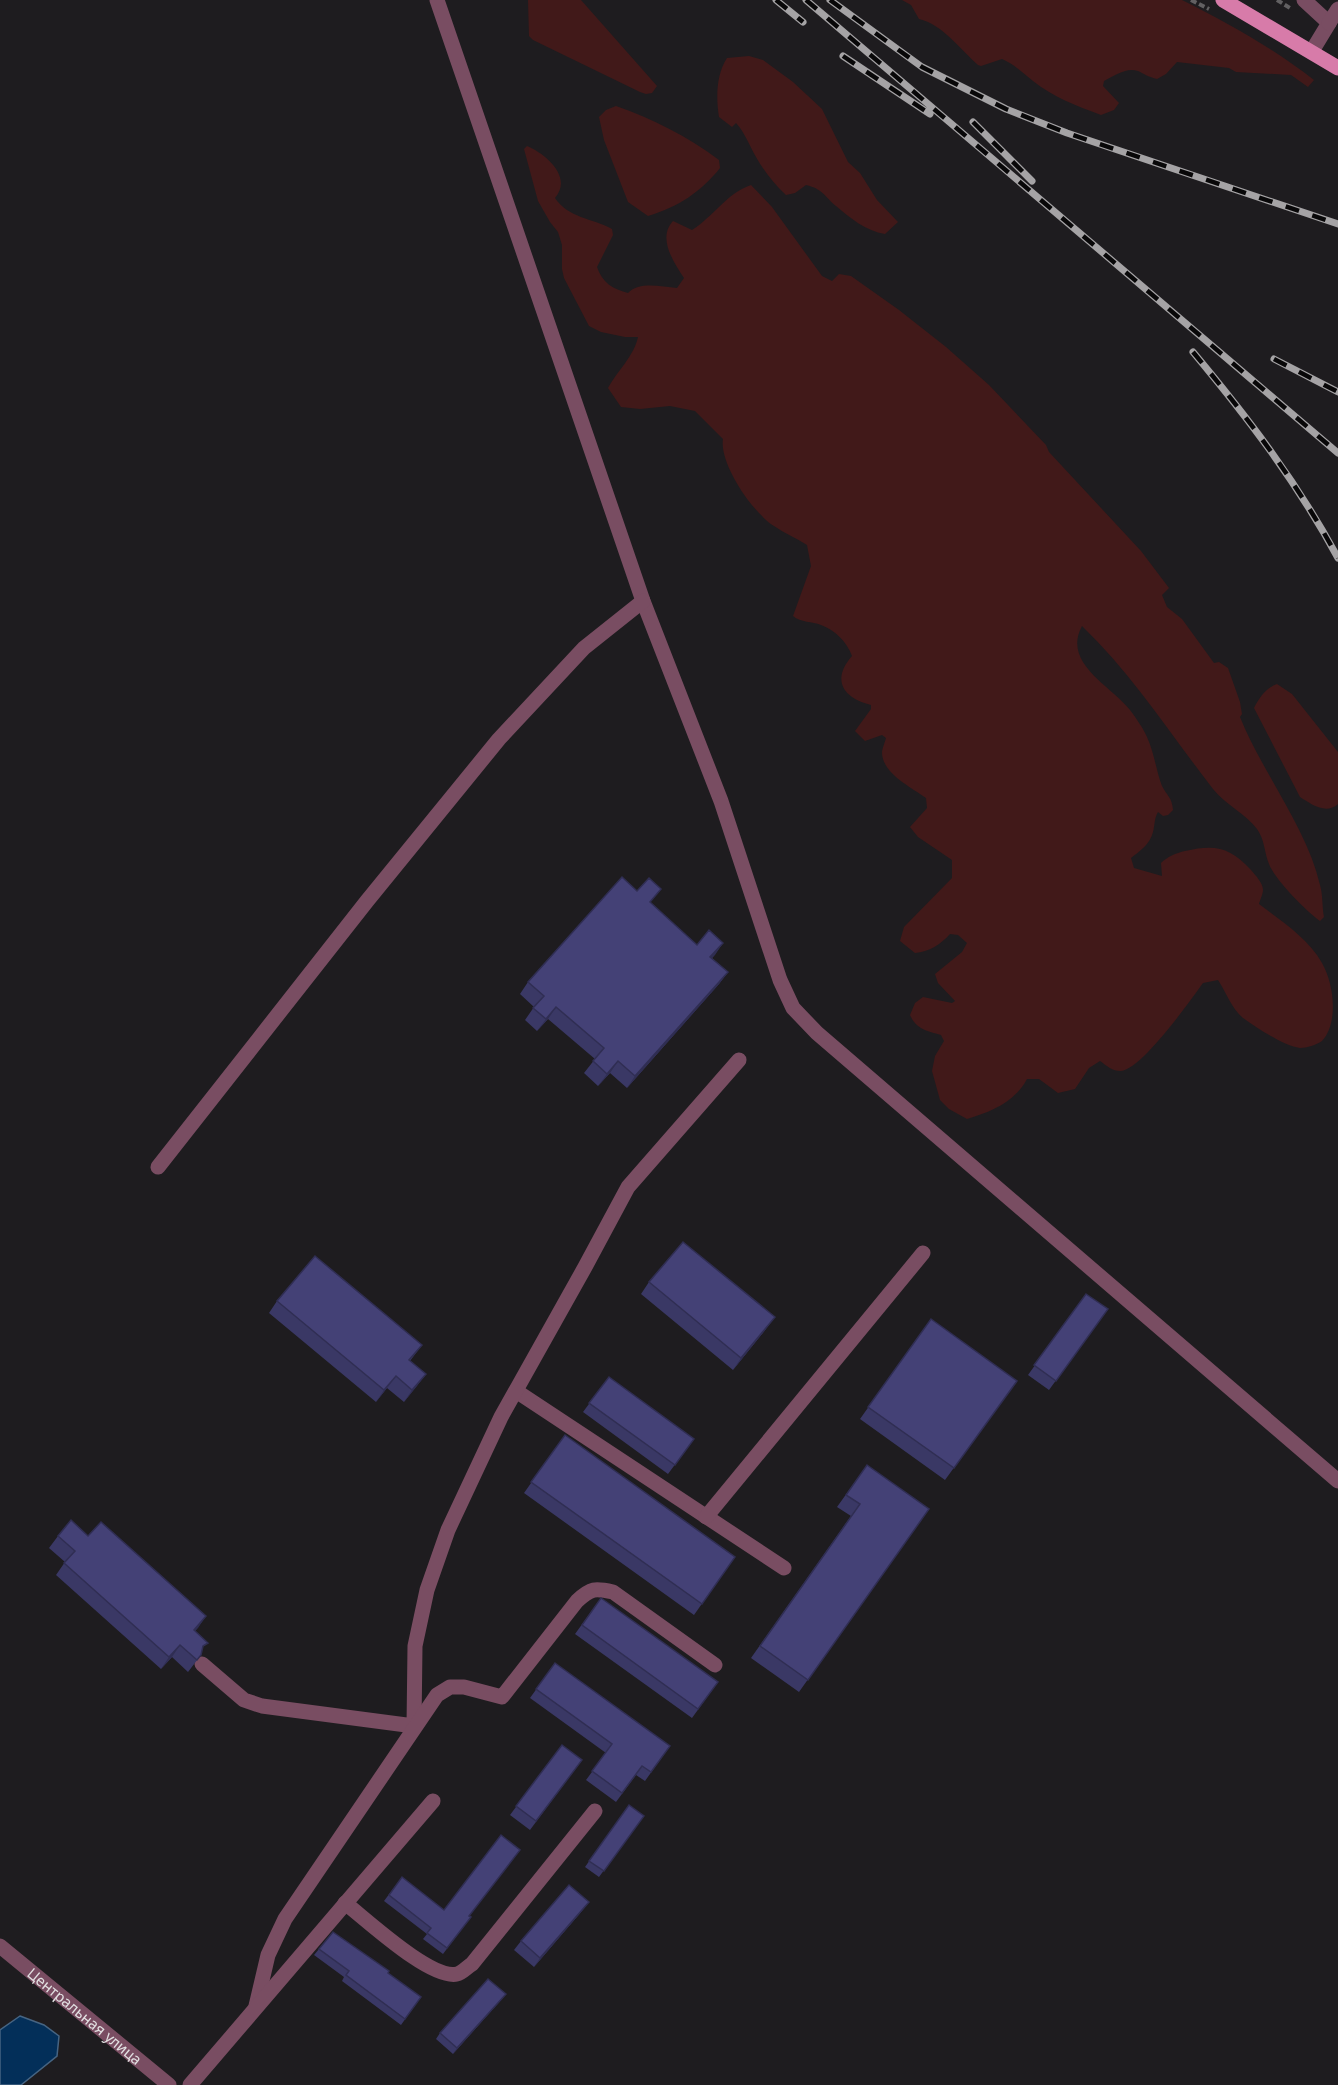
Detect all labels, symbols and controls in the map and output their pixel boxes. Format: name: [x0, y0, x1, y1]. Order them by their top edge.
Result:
street label: Центральная улица: [23, 1963, 146, 2069]

